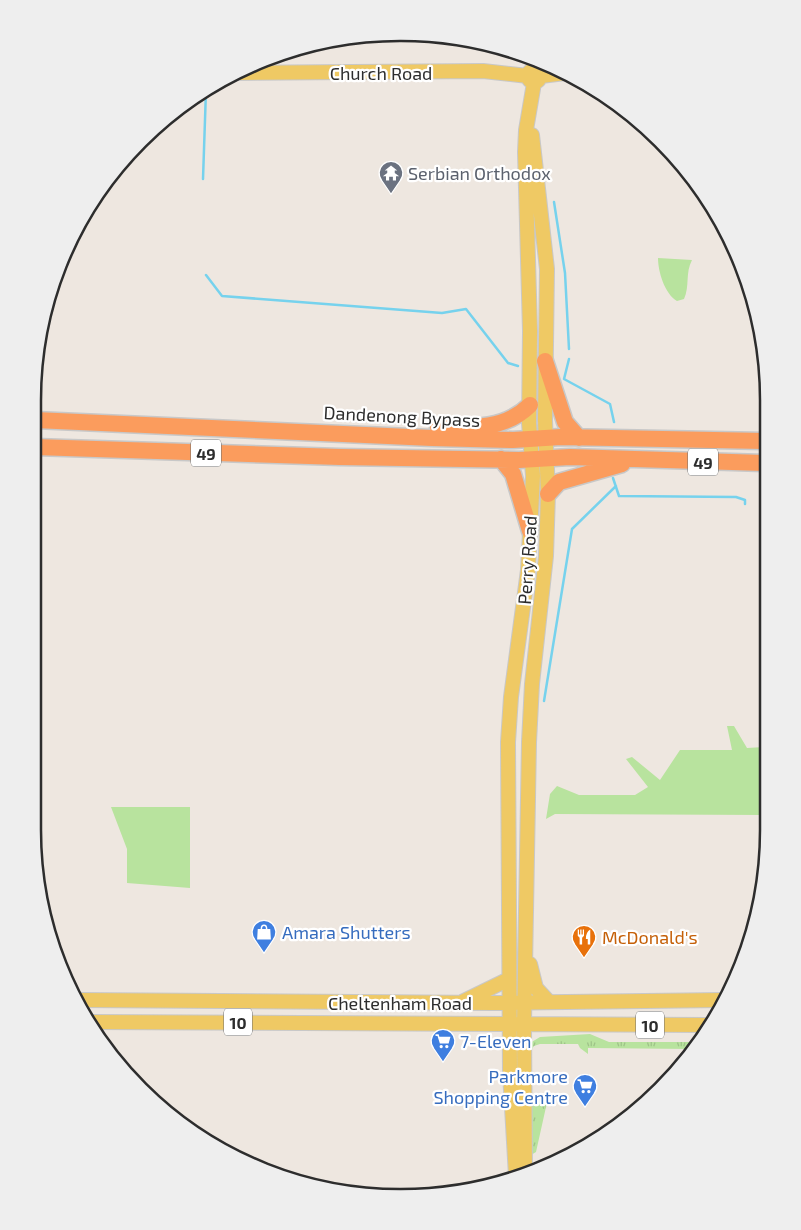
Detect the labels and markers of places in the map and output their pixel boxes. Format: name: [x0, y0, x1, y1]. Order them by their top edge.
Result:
temple icon: Serbian Orthodox: [378, 160, 404, 194]
place label: Serbian Orthodox: [408, 162, 551, 184]
shop icon: Amara Shutters: [251, 919, 277, 953]
place label: Amara Shutters: [282, 921, 411, 943]
restaurant icon: McDonald's: [571, 924, 597, 958]
place label: McDonald's: [602, 926, 698, 948]
supermarket icon: 7-Eleven: [430, 1028, 456, 1062]
place label: 7-Eleven: [460, 1030, 532, 1052]
place label: Parkmore Shopping Centre: [433, 1065, 568, 1108]
supermarket icon: Parkmore Shopping Centre: [572, 1073, 598, 1107]

